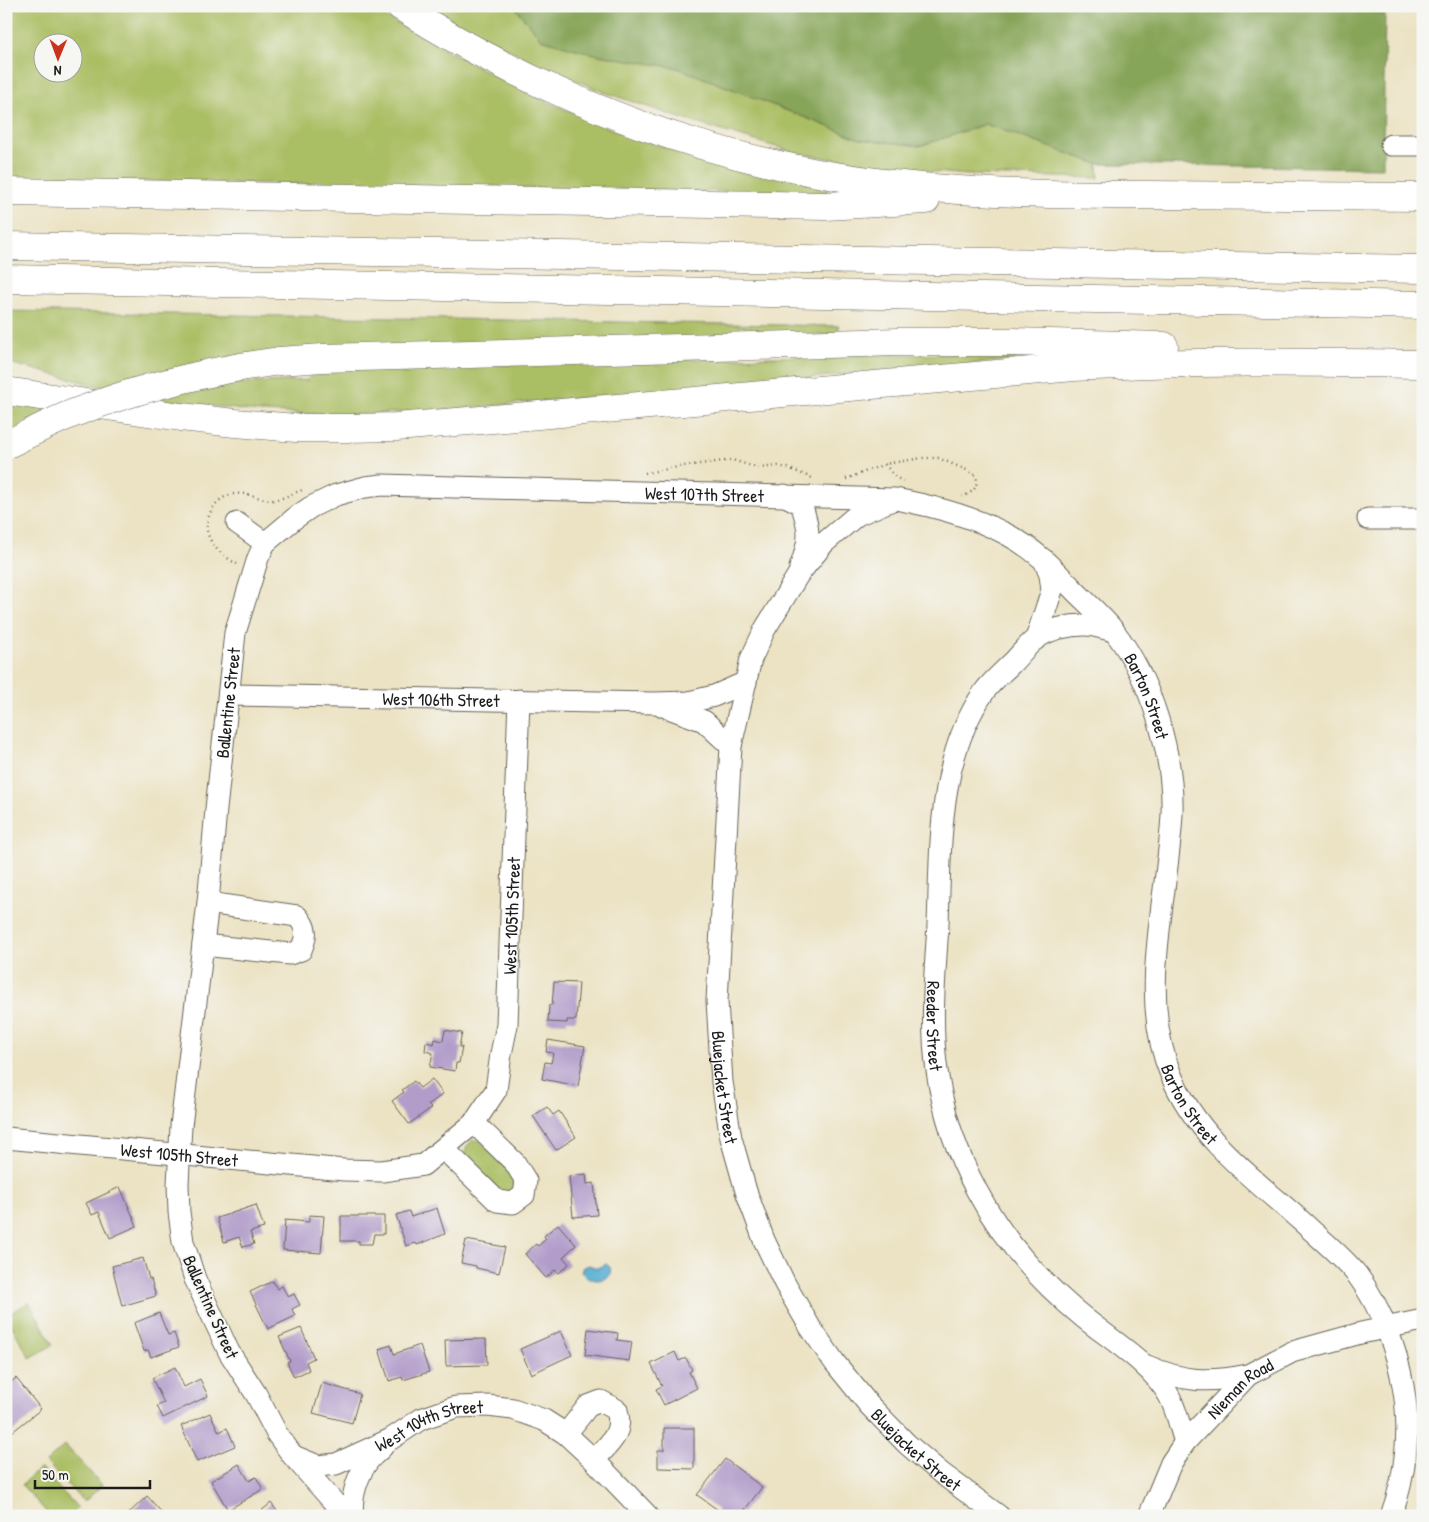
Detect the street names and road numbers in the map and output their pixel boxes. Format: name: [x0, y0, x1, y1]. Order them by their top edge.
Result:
street label: West 107th Street: [645, 480, 765, 508]
street label: Ballentine Street: [209, 645, 246, 759]
street label: Barton Street: [1119, 648, 1176, 742]
street label: West 106th Street: [382, 685, 501, 713]
street label: West 105th Street: [496, 856, 526, 975]
street label: Reeder Street: [921, 981, 949, 1073]
street label: Bluejacket Street: [706, 1030, 745, 1147]
street label: Barton Street: [1155, 1060, 1224, 1150]
street label: West 105th Street: [119, 1136, 240, 1172]
street label: Ballentine Street: [177, 1251, 245, 1363]
street label: Nieman Road: [1201, 1352, 1277, 1424]
street label: West 104th Street: [371, 1394, 484, 1457]
street label: Bluejacket Street: [866, 1402, 967, 1497]

